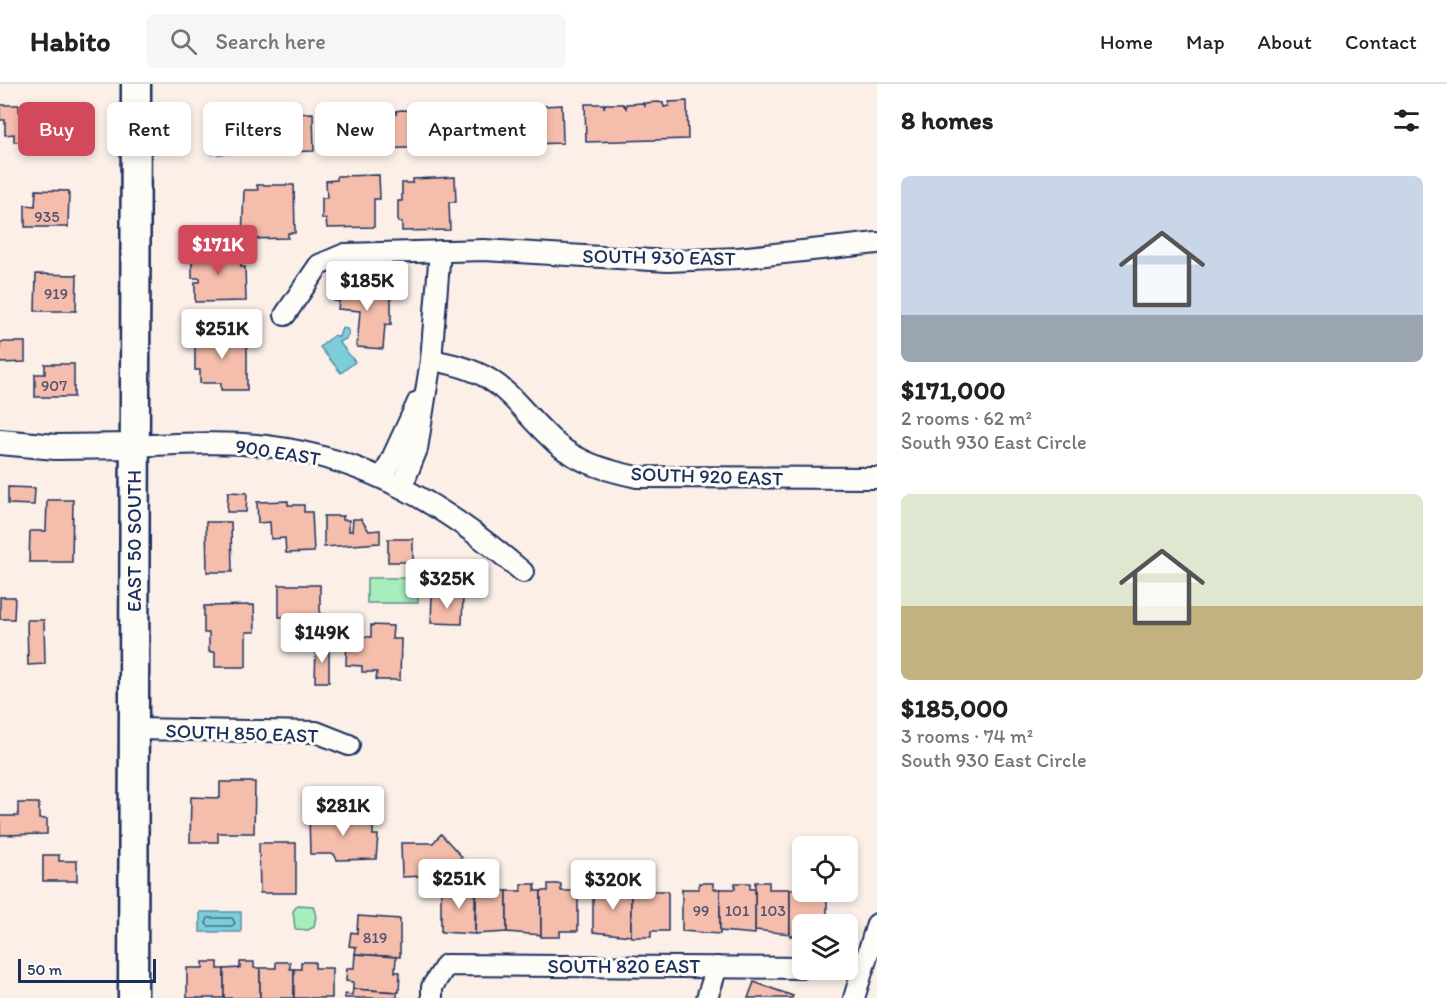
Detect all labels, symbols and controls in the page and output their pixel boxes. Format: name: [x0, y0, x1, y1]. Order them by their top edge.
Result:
search box: [146, 14, 566, 68]
text: Habito: [30, 24, 110, 58]
icon: search: [167, 25, 200, 58]
text: Search here: [215, 28, 326, 55]
text: Home: [1100, 29, 1153, 54]
text: Map: [1186, 29, 1225, 54]
text: About: [1258, 29, 1312, 54]
text: Contact: [1345, 29, 1417, 54]
chip: Buy: [18, 102, 95, 156]
chip: Rent: [107, 102, 191, 156]
chip: Filters: [203, 102, 303, 156]
chip: New: [315, 102, 395, 156]
chip: Apartment: [407, 102, 547, 156]
text: 8 homes: [901, 104, 993, 136]
icon: filters: [1390, 104, 1423, 137]
house number: 935: [34, 207, 60, 226]
icon: home: [1108, 215, 1216, 323]
pin: $171K: [176, 225, 260, 276]
text: $171K: [192, 232, 244, 256]
street label: SOUTH 930 EAST: [582, 244, 736, 270]
pin: $185K: [325, 261, 409, 312]
text: $185K: [340, 268, 394, 292]
house number: 919: [44, 284, 68, 303]
pin: $251K: [180, 309, 264, 360]
text: $251K: [195, 316, 249, 340]
text: $171,000: [901, 374, 1005, 406]
house number: 907: [41, 376, 67, 395]
text: 2 rooms · 62 m²: [901, 406, 1032, 430]
text: South 930 East Circle: [901, 430, 1087, 454]
street label: 900 EAST: [234, 433, 322, 471]
street label: SOUTH 920 EAST: [630, 461, 784, 491]
street label: EAST 50 SOUTH: [122, 470, 146, 612]
icon: home: [1108, 533, 1216, 641]
pin: $325K: [405, 559, 489, 610]
text: $325K: [420, 566, 474, 590]
pin: $149K: [280, 613, 364, 664]
text: $149K: [295, 620, 349, 644]
text: $185,000: [901, 692, 1008, 724]
street label: SOUTH 850 EAST: [165, 718, 319, 748]
text: 3 rooms · 74 m²: [901, 724, 1033, 748]
text: South 930 East Circle: [901, 748, 1087, 772]
pin: $281K: [301, 786, 385, 837]
text: $281K: [316, 793, 370, 817]
map controls: [792, 836, 858, 980]
button: locate: [792, 836, 858, 902]
pin: $251K: [417, 859, 501, 910]
pin: $320K: [571, 860, 655, 911]
text: $251K: [432, 866, 486, 890]
text: $320K: [585, 867, 641, 891]
house number: 99: [693, 901, 709, 920]
house number: 101: [725, 901, 750, 920]
house number: 103: [760, 901, 786, 920]
button: layers: [792, 914, 858, 980]
house number: 819: [363, 928, 387, 947]
street label: SOUTH 820 EAST: [547, 954, 701, 978]
scale bar: [18, 956, 156, 984]
text: 50 m: [27, 960, 62, 979]

